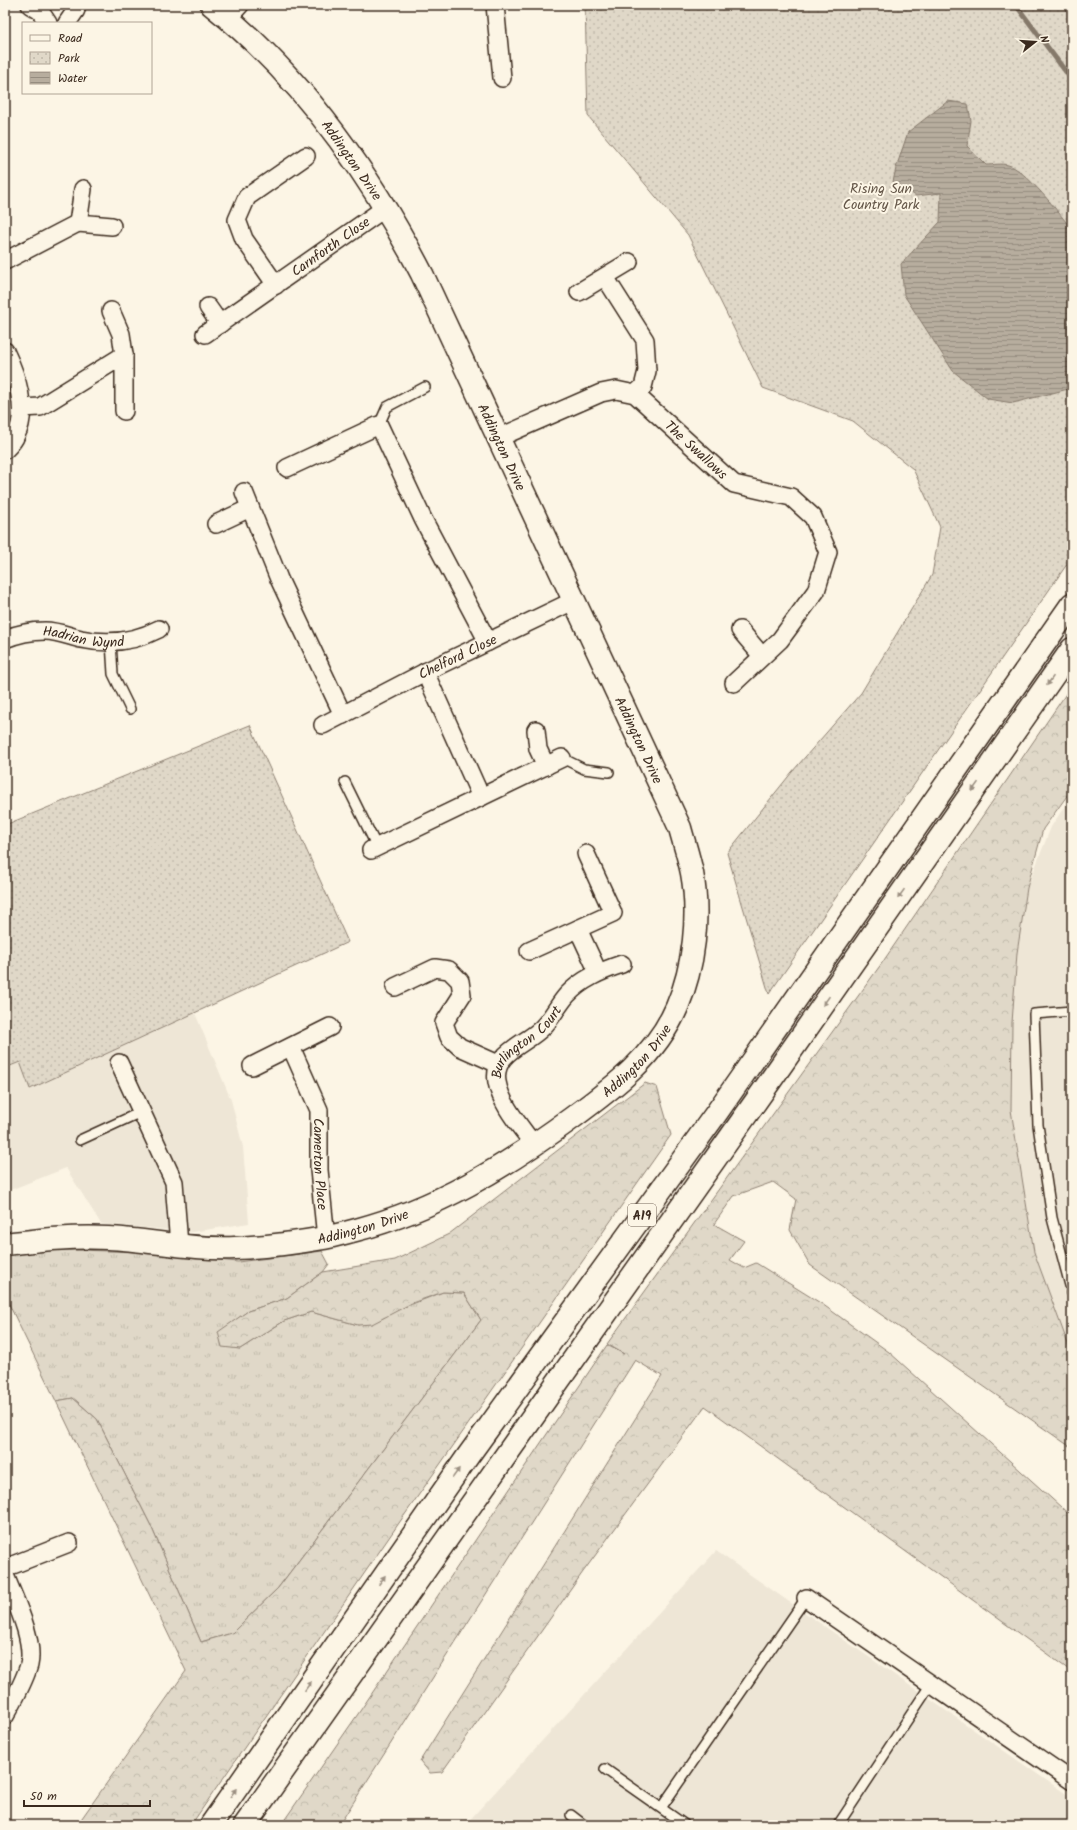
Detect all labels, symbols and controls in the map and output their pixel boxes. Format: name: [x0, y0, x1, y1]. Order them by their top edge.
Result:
legend: [22, 22, 152, 94]
north arrow: [1015, 22, 1055, 62]
text: Road: [58, 29, 83, 48]
text: N: [1034, 33, 1053, 45]
text: Park: [58, 49, 80, 68]
text: Water: [58, 69, 88, 88]
street label: Addington Drive: [315, 116, 388, 206]
park label: Rising Sun Country Park: [843, 178, 920, 216]
street label: Carnforth Close: [287, 211, 376, 283]
street label: Addington Drive: [471, 400, 531, 495]
street label: The Swallows: [659, 416, 732, 485]
street label: Hadrian Wynd: [42, 621, 126, 654]
street label: Chelford Close: [415, 629, 502, 686]
one-way arrow: [1046, 676, 1054, 686]
street label: Addington Drive: [608, 693, 668, 788]
one-way arrow: [971, 782, 979, 793]
one-way arrow: [897, 889, 905, 899]
one-way arrow: [822, 995, 830, 1006]
street label: Burlington Court: [486, 1001, 568, 1079]
street label: Addington Drive: [598, 1020, 678, 1103]
street label: Camerton Place: [307, 1118, 333, 1212]
street label: Addington Drive: [316, 1203, 413, 1251]
road number: A19: [628, 1204, 656, 1226]
one-way arrow: [452, 1468, 460, 1478]
one-way arrow: [378, 1574, 386, 1585]
one-way arrow: [304, 1681, 312, 1692]
scale bar: [24, 1782, 150, 1808]
text: 50 m: [30, 1787, 57, 1806]
one-way arrow: [229, 1788, 237, 1798]

